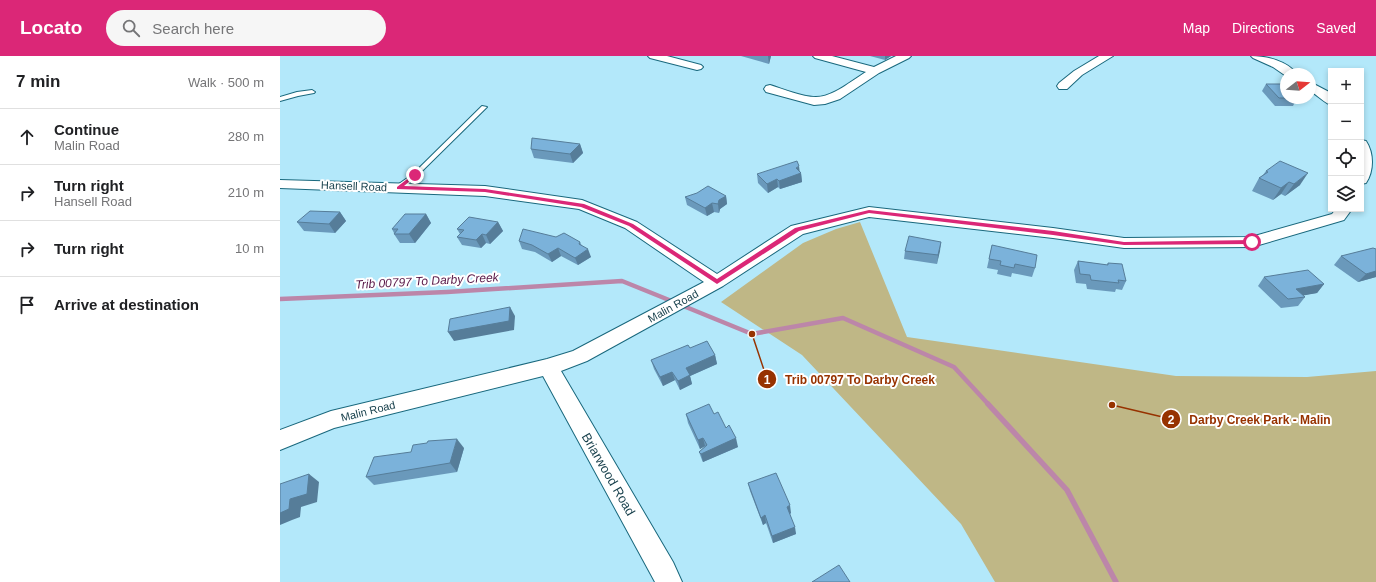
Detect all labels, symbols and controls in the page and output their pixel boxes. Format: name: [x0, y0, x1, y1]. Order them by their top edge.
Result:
search box: [106, 10, 386, 46]
text: Locato: [20, 17, 82, 38]
icon: search: [120, 17, 142, 39]
text: Search here: [152, 20, 234, 37]
text: Map: [1183, 20, 1210, 36]
text: Directions: [1232, 20, 1294, 36]
text: Saved: [1316, 20, 1356, 36]
north arrow: [1280, 68, 1316, 104]
map controls: [1328, 68, 1364, 212]
button: +: [1328, 68, 1364, 104]
text: 7 min: [16, 72, 60, 91]
text: Walk · 500 m: [188, 75, 264, 90]
button: −: [1328, 104, 1364, 140]
text: Continue: [54, 121, 119, 138]
icon: ahead: [16, 126, 38, 148]
text: 280 m: [228, 129, 264, 144]
text: Malin Road: [54, 138, 120, 153]
button: locate: [1328, 140, 1364, 176]
route end: [406, 166, 424, 184]
button: layers: [1328, 176, 1364, 212]
text: Turn right: [54, 177, 124, 194]
street label: Hansell Road: [321, 179, 387, 193]
icon: right: [16, 182, 38, 204]
text: 210 m: [228, 185, 264, 200]
text: Hansell Road: [54, 194, 132, 209]
route start: [1243, 233, 1261, 251]
icon: right: [16, 238, 38, 260]
text: Turn right: [54, 240, 124, 257]
text: 10 m: [235, 241, 264, 256]
water label: Trib 00797 To Darby Creek: [355, 270, 500, 292]
street label: Malin Road: [646, 287, 700, 325]
icon: arrive: [16, 294, 38, 316]
text: Arrive at destination: [54, 296, 199, 313]
callout: Trib 00797 To Darby Creek: [757, 367, 943, 391]
text: 1: [764, 373, 771, 387]
text: Trib 00797 To Darby Creek: [785, 373, 935, 387]
street label: Malin Road: [340, 398, 396, 424]
callout: Darby Creek Park - Malin: [1161, 407, 1338, 431]
text: 2: [1168, 413, 1175, 427]
text: Darby Creek Park - Malin: [1189, 413, 1331, 427]
street label: Briarwood Road: [579, 430, 638, 518]

